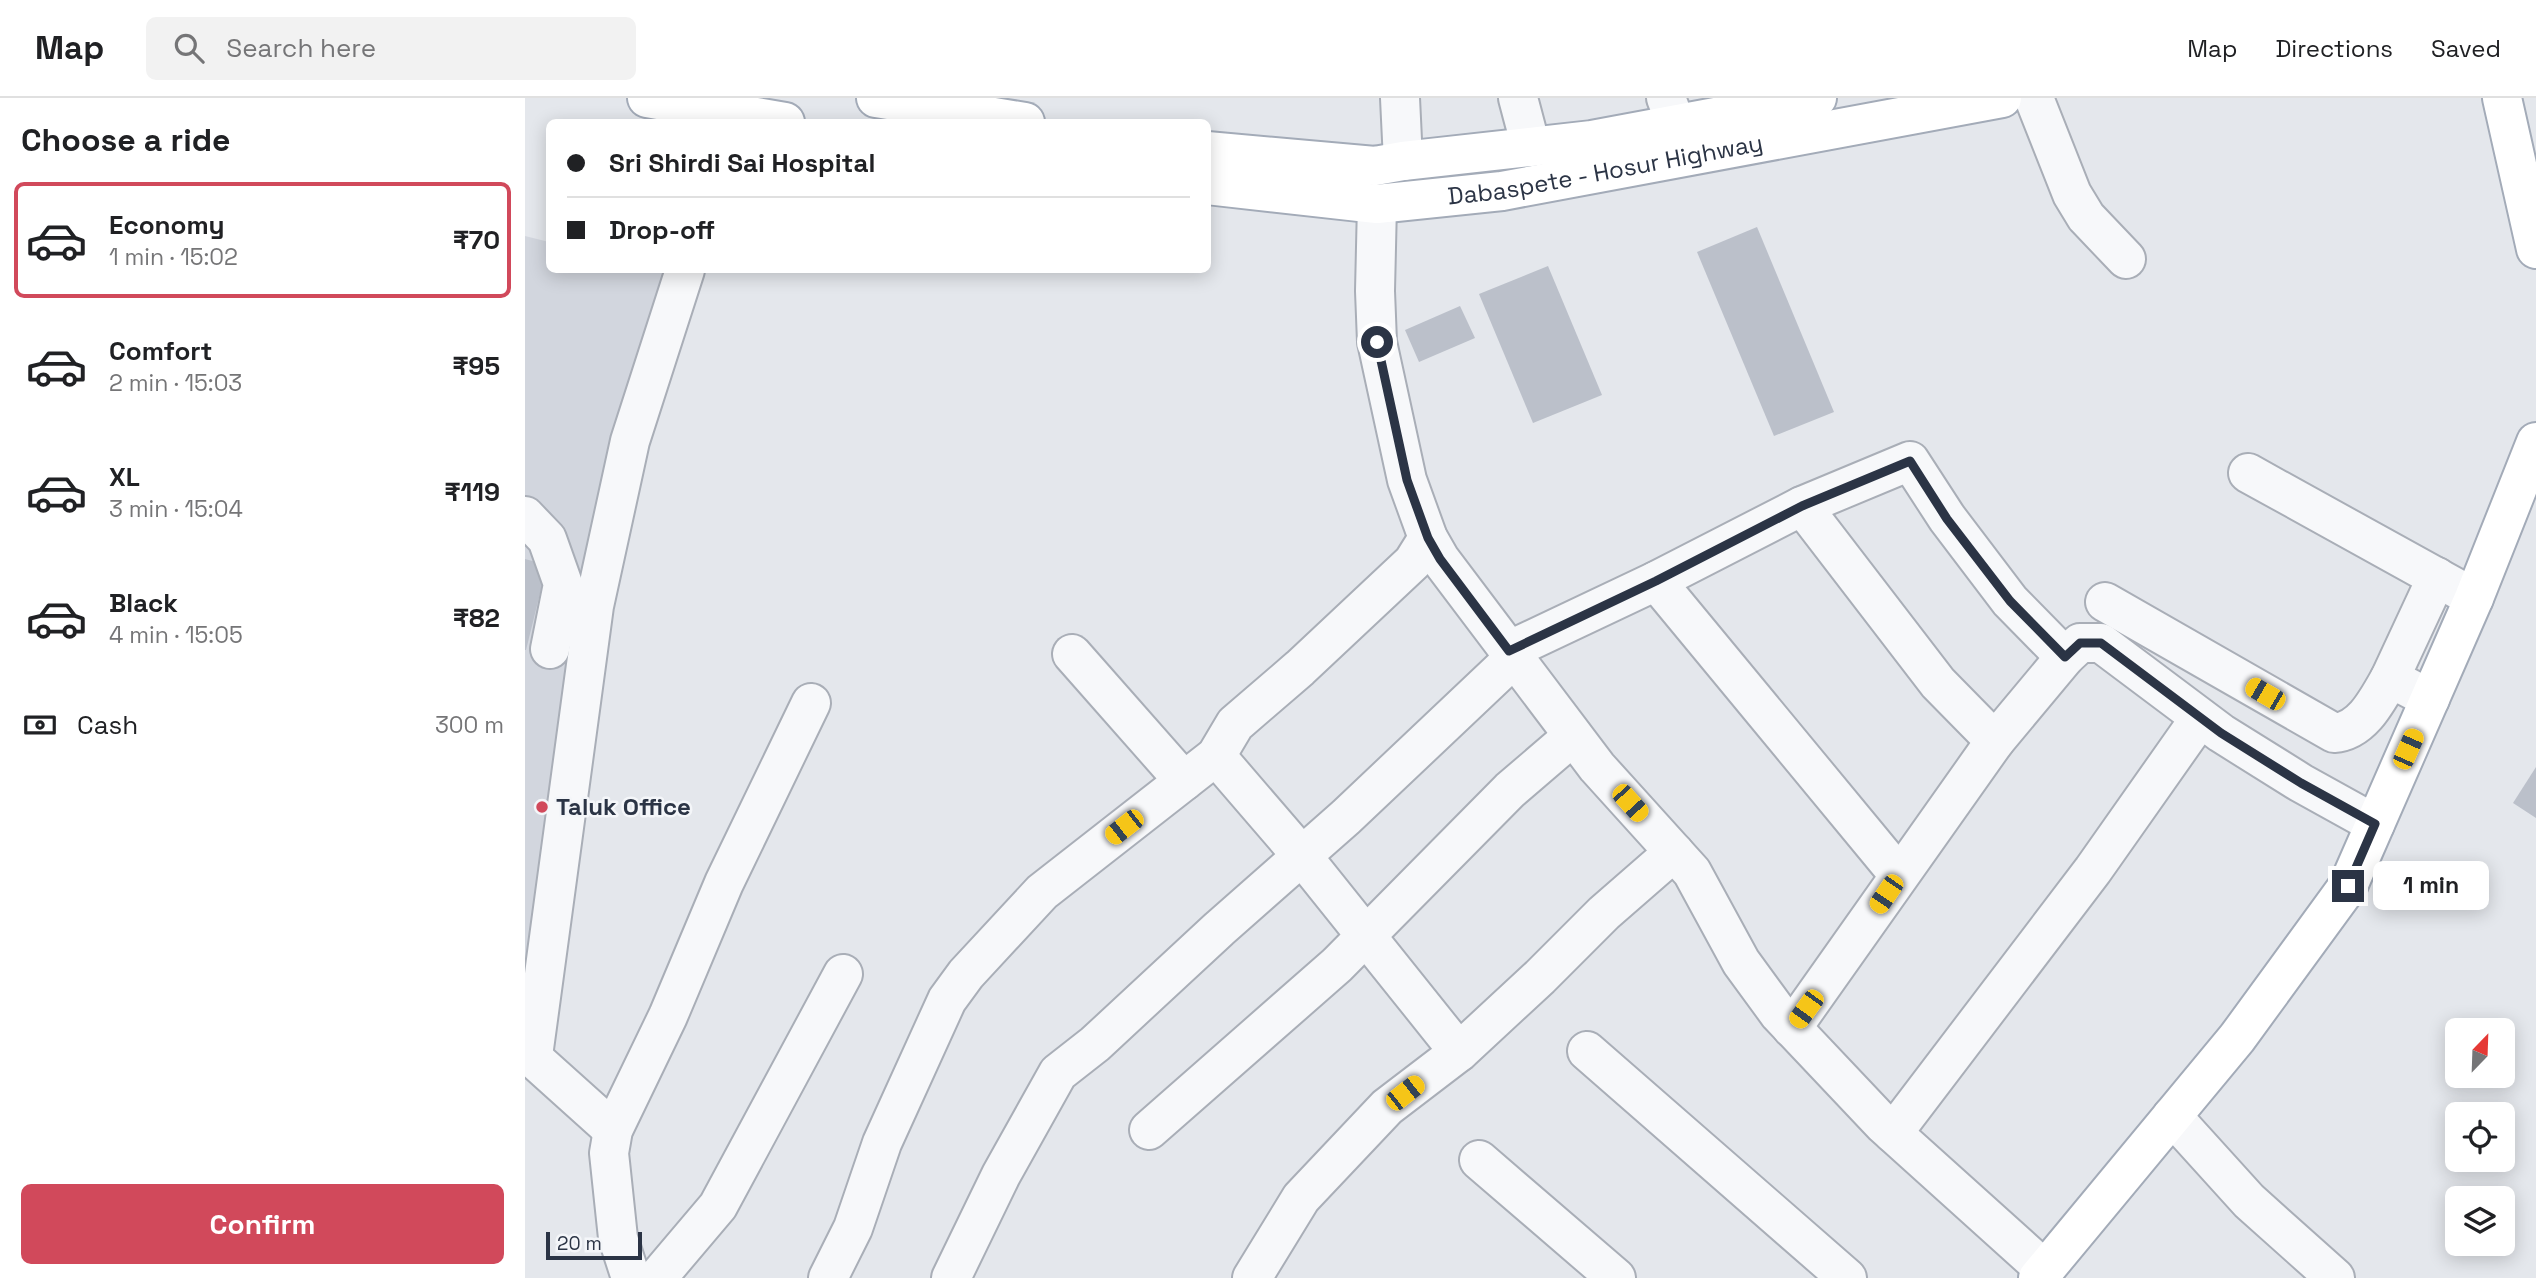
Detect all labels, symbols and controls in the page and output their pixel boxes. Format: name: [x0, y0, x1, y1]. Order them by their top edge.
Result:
search box: [146, 17, 636, 80]
text: Map: [35, 27, 104, 69]
icon: search: [170, 29, 208, 67]
text: Search here: [226, 31, 376, 65]
text: Map: [2187, 33, 2237, 64]
text: Directions: [2275, 33, 2393, 64]
text: Saved: [2431, 33, 2501, 64]
text: Choose a ride: [21, 120, 231, 160]
street label: Dabaspete - Hosur Highway: [1446, 127, 1765, 212]
text: Sri Shirdi Sai Hospital: [609, 146, 875, 180]
text: Economy: [109, 208, 225, 242]
icon: car: [25, 209, 88, 272]
text: Drop-off: [609, 213, 715, 247]
text: ₹70: [453, 223, 500, 257]
text: 1 min · 15:02: [109, 242, 238, 272]
route start: [1361, 326, 1393, 358]
text: Comfort: [109, 334, 212, 368]
icon: car: [25, 335, 88, 398]
text: ₹95: [452, 349, 500, 383]
text: 2 min · 15:03: [109, 368, 242, 398]
text: XL: [109, 460, 140, 494]
icon: car: [25, 461, 88, 524]
text: ₹119: [444, 475, 500, 509]
text: 3 min · 15:04: [109, 494, 243, 524]
text: Black: [109, 586, 178, 620]
icon: car: [25, 587, 88, 650]
text: ₹82: [453, 601, 500, 635]
text: 4 min · 15:05: [109, 620, 243, 650]
car: [2242, 674, 2289, 714]
icon: cash: [21, 706, 59, 744]
text: Cash: [77, 708, 138, 742]
text: 300 m: [435, 710, 504, 740]
car: [2390, 726, 2427, 772]
car: [1609, 780, 1652, 826]
place label: Taluk Office: [556, 791, 691, 822]
marker: Taluk Office: [534, 799, 550, 815]
car: [1101, 806, 1148, 848]
callout: 1 min: [2373, 862, 2488, 910]
route end: [2332, 870, 2364, 902]
text: 1 min: [2403, 870, 2459, 900]
car: [1866, 871, 1907, 917]
car: [1786, 986, 1827, 1032]
north arrow: [2445, 1018, 2515, 1088]
map controls: [2445, 1018, 2515, 1256]
car: [1382, 1072, 1429, 1114]
button: locate: [2445, 1102, 2515, 1172]
button: Confirm: [21, 1184, 504, 1264]
button: layers: [2445, 1186, 2515, 1256]
scale bar: [546, 1229, 642, 1261]
text: 20 m: [557, 1231, 602, 1256]

